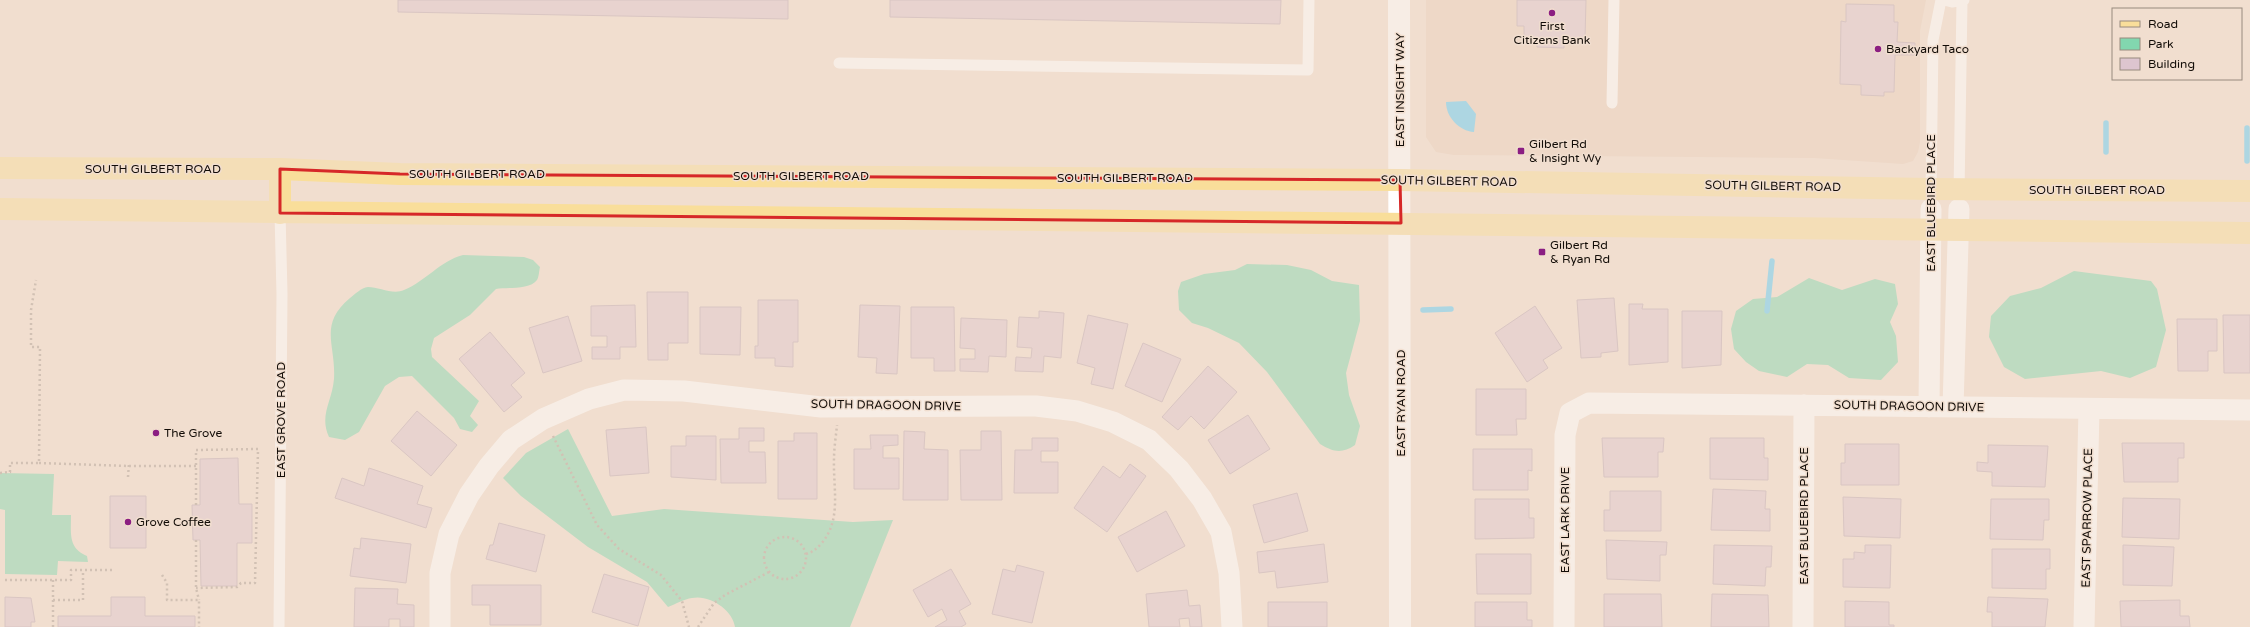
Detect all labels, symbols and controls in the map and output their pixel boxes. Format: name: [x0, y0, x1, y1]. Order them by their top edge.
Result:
marker: First Citizens Bank: [1547, 8, 1557, 18]
legend: [2112, 8, 2242, 80]
text: Road: [2148, 17, 2178, 31]
place label: First Citizens Bank: [1514, 19, 1591, 47]
street label: EAST INSIGHT WAY: [1393, 32, 1407, 147]
text: Park: [2148, 37, 2174, 51]
place label: Backyard Taco: [1886, 42, 1969, 56]
marker: Backyard Taco: [1873, 44, 1883, 54]
text: Building: [2148, 57, 2195, 71]
street label: EAST BLUEBIRD PLACE: [1924, 134, 1938, 272]
place label: Gilbert Rd & Insight Wy: [1529, 137, 1602, 165]
marker: Gilbert Rd & Insight Wy: [1516, 146, 1526, 156]
street label: SOUTH GILBERT ROAD: [85, 162, 221, 176]
street label: SOUTH GILBERT ROAD: [409, 167, 545, 181]
street label: SOUTH GILBERT ROAD: [733, 169, 869, 183]
street label: SOUTH GILBERT ROAD: [1057, 171, 1193, 185]
street label: SOUTH GILBERT ROAD: [1381, 173, 1517, 189]
street label: SOUTH GILBERT ROAD: [1705, 178, 1841, 194]
street label: SOUTH GILBERT ROAD: [2029, 183, 2165, 197]
place label: Gilbert Rd & Ryan Rd: [1550, 238, 1610, 266]
marker: Gilbert Rd & Ryan Rd: [1537, 247, 1547, 257]
street label: EAST RYAN ROAD: [1394, 349, 1408, 457]
street label: EAST GROVE ROAD: [274, 362, 288, 478]
street label: SOUTH DRAGOON DRIVE: [811, 397, 962, 413]
street label: SOUTH DRAGOON DRIVE: [1834, 398, 1985, 414]
place label: The Grove: [164, 426, 222, 440]
marker: The Grove: [151, 428, 161, 438]
street label: EAST BLUEBIRD PLACE: [1797, 447, 1811, 585]
street label: EAST SPARROW PLACE: [2079, 448, 2095, 588]
street label: EAST LARK DRIVE: [1558, 467, 1572, 573]
place label: Grove Coffee: [136, 515, 211, 529]
marker: Grove Coffee: [123, 517, 133, 527]

